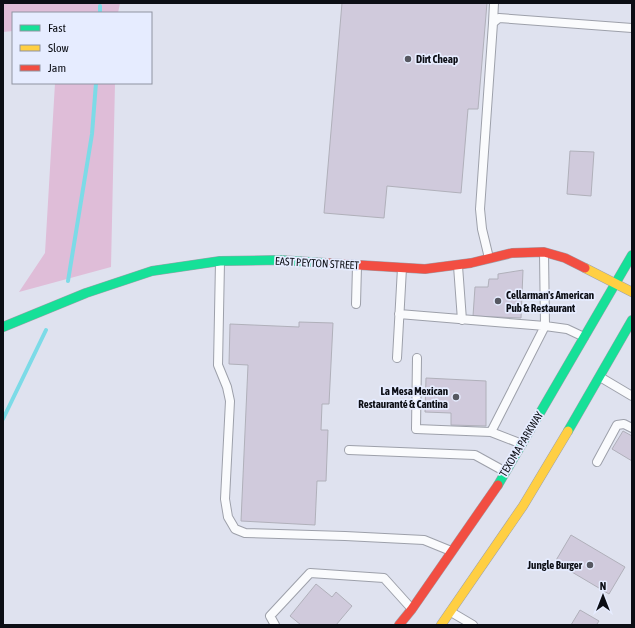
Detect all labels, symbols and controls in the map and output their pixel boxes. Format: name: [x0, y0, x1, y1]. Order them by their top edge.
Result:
legend: [12, 12, 152, 84]
text: Fast: [48, 21, 66, 35]
text: Slow: [48, 41, 69, 55]
place label: Dirt Cheap: [416, 53, 458, 65]
marker: Dirt Cheap: [403, 54, 413, 64]
text: Jam: [48, 61, 66, 75]
street label: EAST PEYTON STREET: [275, 255, 360, 271]
place label: Cellarman's American Pub & Restaurant: [506, 289, 594, 314]
marker: Cellarman's American Pub & Restaurant: [493, 296, 503, 306]
place label: La Mesa Mexican Restauranté & Cantina: [358, 385, 448, 410]
marker: La Mesa Mexican Restauranté & Cantina: [451, 392, 461, 402]
street label: TEXOMA PARKWAY: [497, 409, 545, 479]
place label: Jungle Burger: [527, 559, 583, 571]
marker: Jungle Burger: [585, 560, 595, 570]
north arrow: [583, 576, 623, 616]
text: N: [600, 580, 606, 592]

